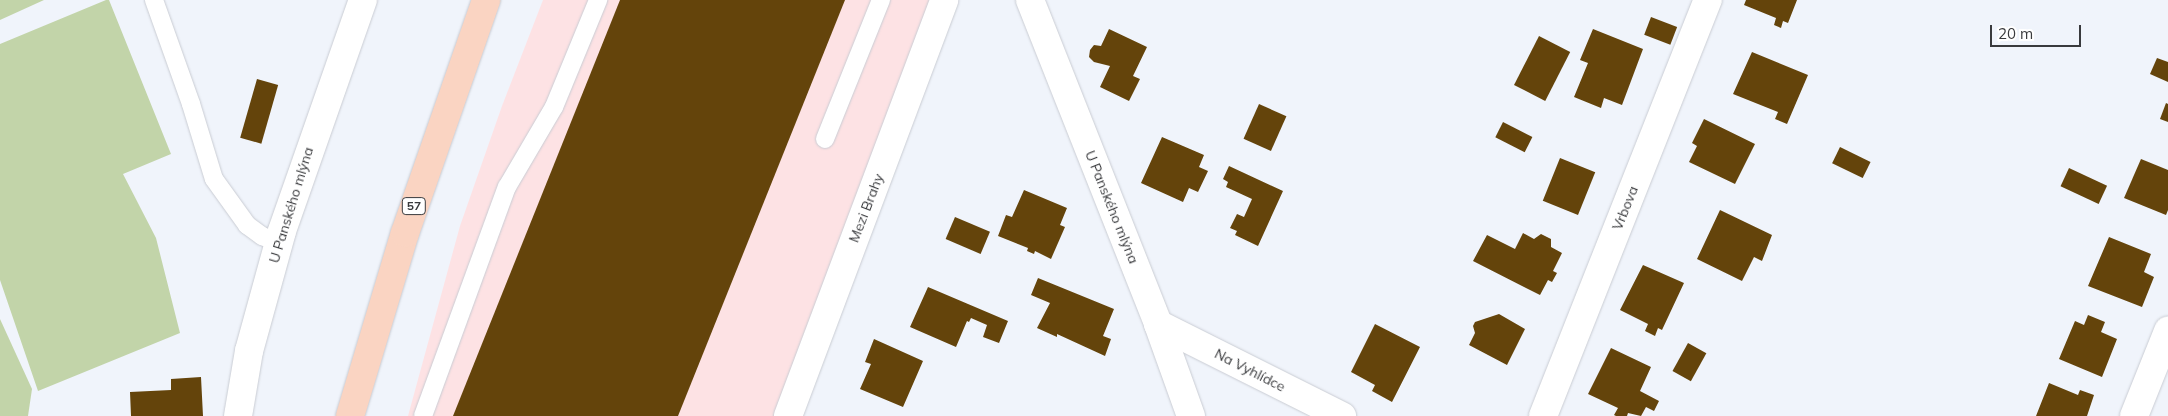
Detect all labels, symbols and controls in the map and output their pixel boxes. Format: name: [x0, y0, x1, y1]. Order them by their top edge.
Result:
scale bar: [1993, 15, 2084, 47]
text: 20 m: [1998, 24, 2033, 43]
street label: U Panského mlýna: [265, 145, 317, 265]
street label: U Panského mlýna: [1082, 148, 1142, 266]
street label: Mezi Brahy: [845, 171, 887, 245]
street label: Vrbova: [1609, 184, 1641, 232]
road number: 57: [402, 197, 426, 216]
street label: Na Vyhlídce: [1212, 345, 1288, 395]

